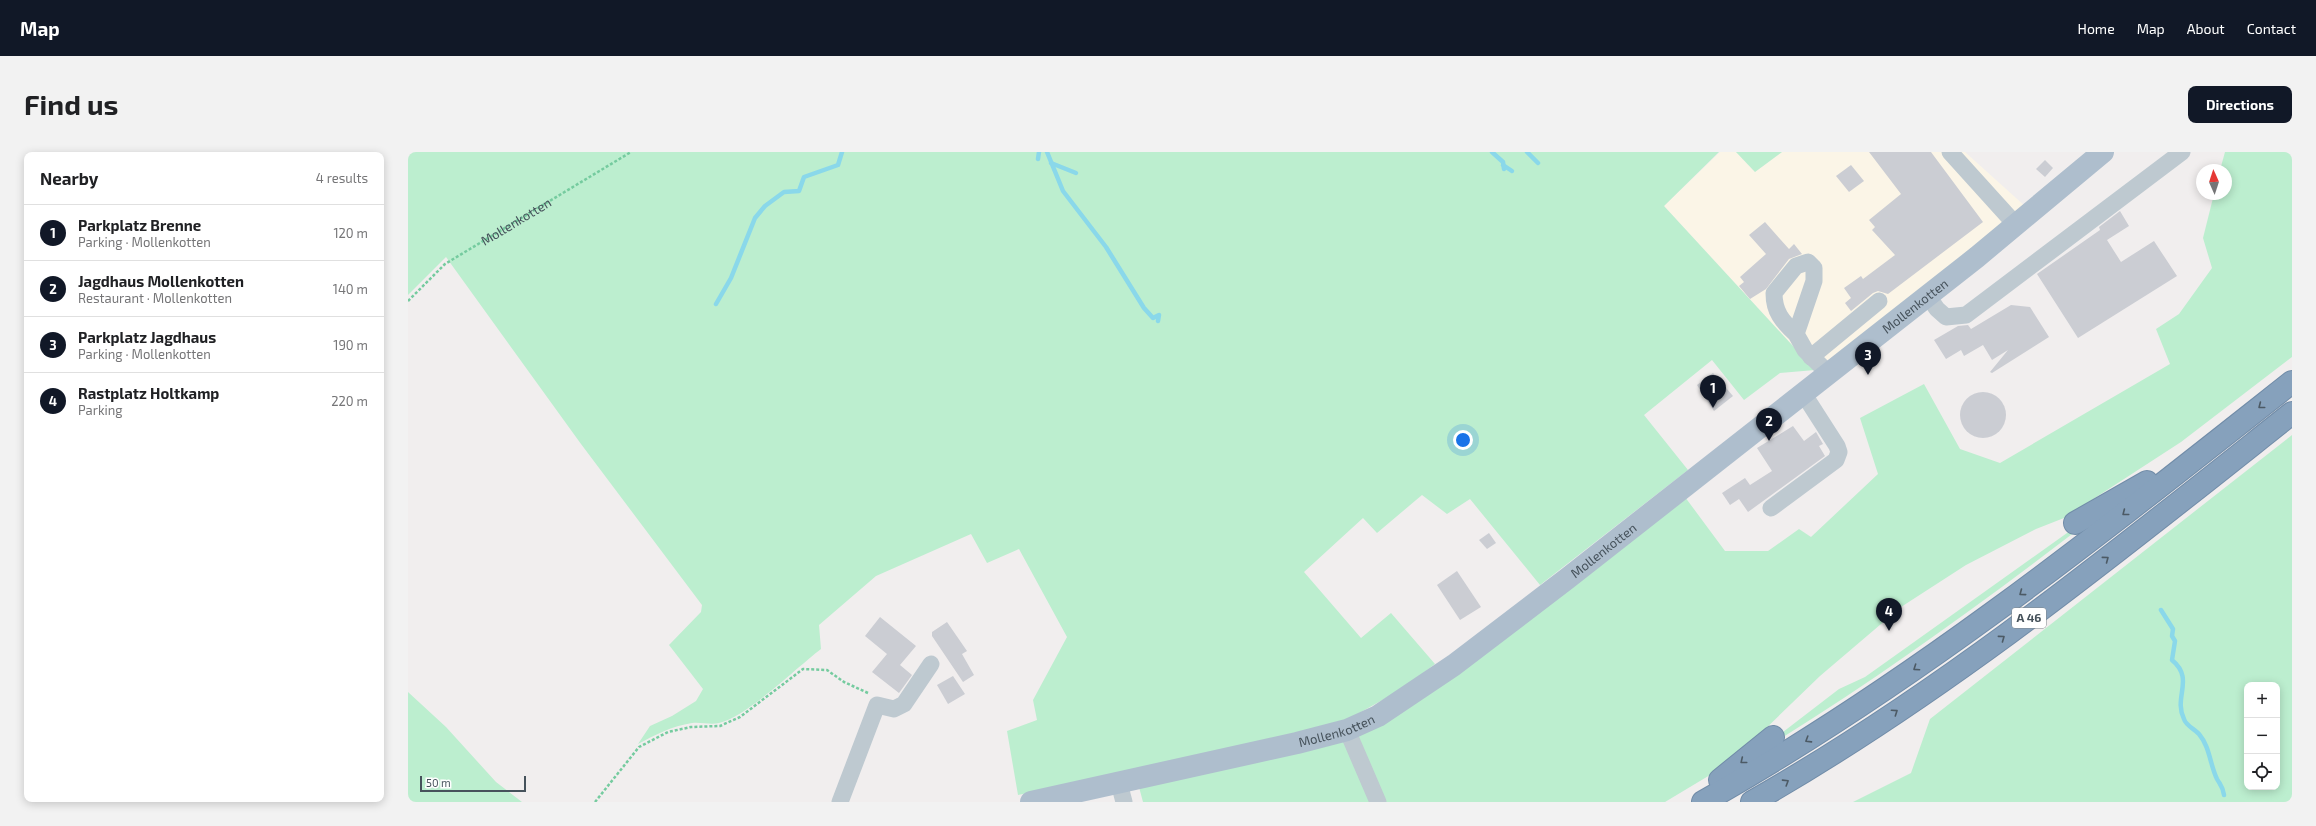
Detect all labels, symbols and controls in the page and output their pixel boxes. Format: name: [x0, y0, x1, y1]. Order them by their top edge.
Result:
text: Map: [20, 17, 60, 40]
text: Home: [2078, 20, 2115, 37]
text: Map: [2137, 20, 2165, 37]
text: About: [2187, 20, 2225, 37]
text: Contact: [2247, 20, 2296, 37]
button: Directions: [2188, 86, 2292, 123]
text: Find us: [24, 87, 118, 121]
north arrow: [2196, 164, 2232, 200]
text: Nearby: [40, 168, 98, 188]
text: 4 results: [316, 170, 368, 186]
street label: Mollenkotten: [478, 194, 554, 249]
text: Parkplatz Brenne: [78, 216, 201, 234]
text: 1: [50, 225, 56, 241]
text: 120 m: [333, 225, 368, 241]
text: Parking · Mollenkotten: [78, 234, 211, 250]
text: Jagdhaus Mollenkotten: [78, 272, 244, 290]
street label: Mollenkotten: [1879, 275, 1951, 337]
text: 2: [49, 281, 57, 297]
text: 140 m: [333, 281, 368, 297]
text: Restaurant · Mollenkotten: [78, 290, 232, 306]
text: Parkplatz Jagdhaus: [78, 328, 216, 346]
text: 3: [49, 337, 57, 353]
text: 190 m: [333, 337, 368, 353]
pin: 3: [1855, 342, 1881, 375]
text: Parking · Mollenkotten: [78, 346, 211, 362]
pin: 1: [1700, 375, 1726, 408]
text: Rastplatz Holtkamp: [78, 384, 219, 402]
text: 4: [49, 393, 57, 409]
text: 220 m: [331, 393, 368, 409]
text: Parking: [78, 402, 123, 418]
one-way arrow: [2259, 402, 2266, 409]
pin: 2: [1756, 408, 1782, 441]
your location: [1453, 430, 1473, 450]
one-way arrow: [2123, 509, 2130, 516]
street label: Mollenkotten: [1567, 519, 1639, 581]
one-way arrow: [2101, 557, 2108, 564]
one-way arrow: [2019, 588, 2026, 595]
pin: 4: [1876, 598, 1902, 631]
road number: A 46: [2012, 608, 2046, 628]
one-way arrow: [1998, 635, 2005, 643]
one-way arrow: [1913, 663, 1920, 671]
map controls: [2244, 682, 2280, 790]
button: +: [2244, 682, 2280, 718]
one-way arrow: [1891, 709, 1898, 717]
street label: Mollenkotten: [1297, 711, 1377, 750]
button: −: [2244, 718, 2280, 754]
one-way arrow: [1805, 735, 1812, 742]
button: locate: [2244, 754, 2280, 790]
one-way arrow: [1740, 757, 1747, 764]
scale bar: [420, 774, 526, 793]
text: 50 m: [426, 776, 451, 789]
one-way arrow: [1782, 779, 1789, 786]

